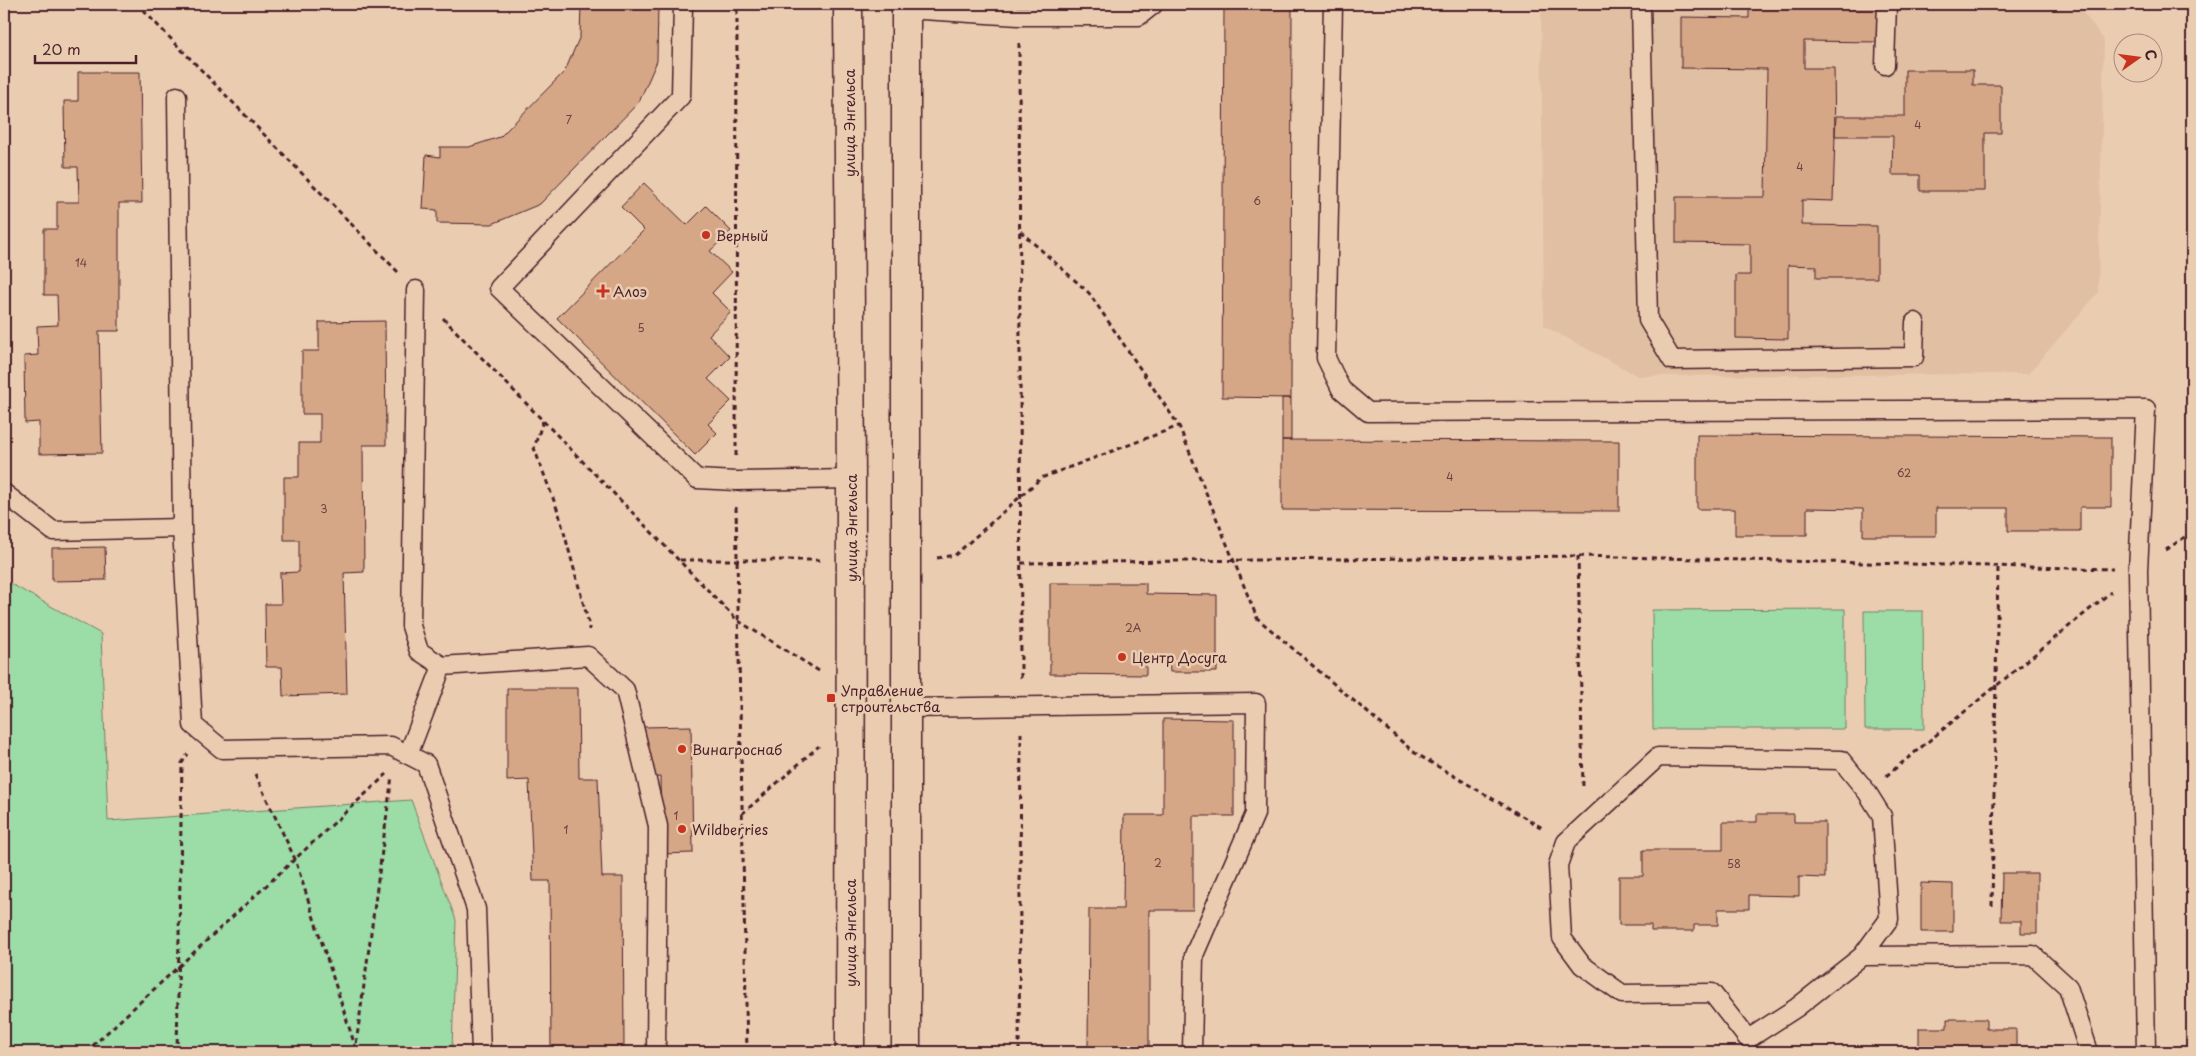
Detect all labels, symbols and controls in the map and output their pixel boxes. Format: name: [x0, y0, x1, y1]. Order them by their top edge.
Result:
scale bar: [35, 32, 136, 64]
north arrow: [2114, 32, 2164, 82]
text: 20 m: [42, 37, 81, 60]
text: С: [2140, 47, 2163, 62]
street label: улица Энгельса: [839, 69, 860, 177]
house number: 7: [566, 111, 572, 128]
house number: 4: [1914, 116, 1922, 133]
house number: 4: [1796, 158, 1804, 175]
house number: 6: [1253, 192, 1261, 209]
place label: Верный: [716, 225, 769, 246]
marker: Верный: [700, 229, 712, 241]
house number: 14: [75, 254, 87, 271]
place label: Алоэ: [613, 281, 647, 302]
marker: Алоэ: [597, 285, 609, 297]
house number: 5: [637, 319, 645, 336]
house number: 62: [1897, 464, 1911, 481]
house number: 4: [1446, 468, 1454, 485]
street label: улица Энгельса: [841, 474, 862, 582]
house number: 3: [320, 500, 328, 517]
house number: 2А: [1125, 619, 1142, 636]
place label: Центр Досуга: [1132, 647, 1227, 668]
marker: Центр Досуга: [1116, 651, 1128, 663]
place label: Управление строительства: [841, 680, 940, 717]
marker: Управление строительства: [825, 692, 837, 704]
place label: Винагроснаб: [692, 739, 782, 760]
marker: Винагроснаб: [676, 743, 688, 755]
house number: 1: [674, 807, 679, 824]
place label: Wildberries: [692, 819, 768, 840]
house number: 1: [564, 821, 569, 838]
marker: Wildberries: [676, 823, 688, 835]
house number: 2: [1154, 854, 1162, 871]
house number: 58: [1727, 855, 1741, 872]
street label: улица Энгельса: [840, 879, 861, 987]

